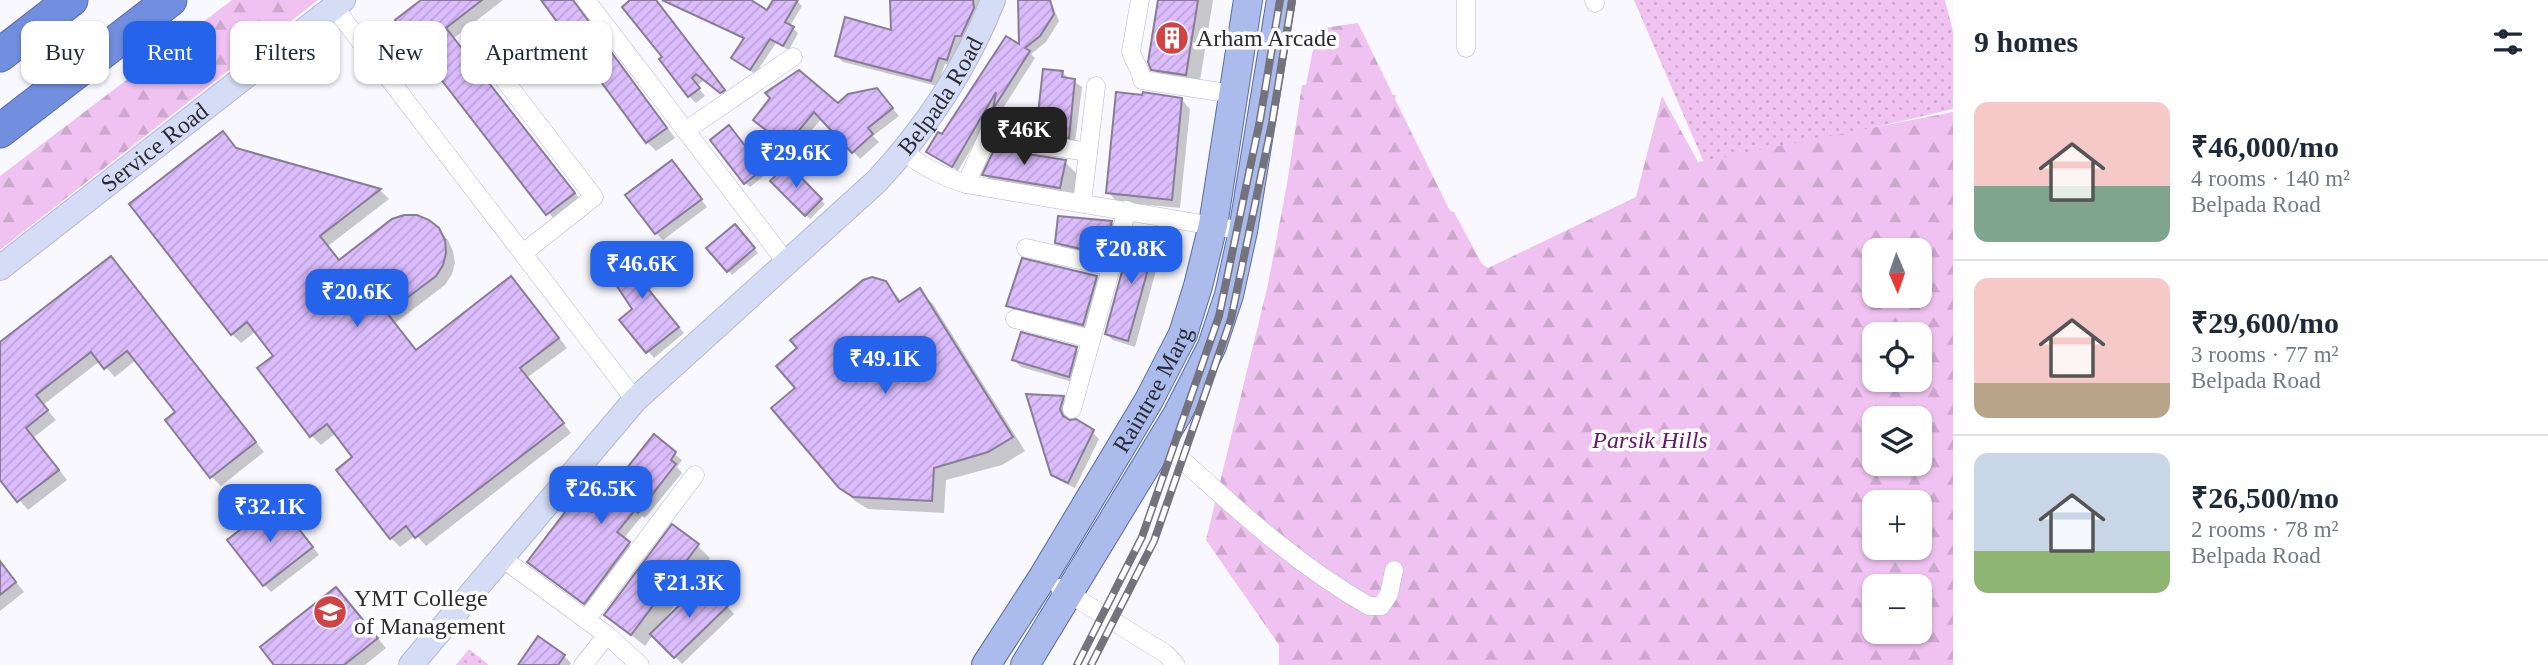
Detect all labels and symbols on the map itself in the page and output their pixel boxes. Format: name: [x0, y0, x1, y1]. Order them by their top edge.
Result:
building icon: Arham Arcade: [1153, 19, 1191, 57]
place label: Arham Arcade: [1196, 25, 1337, 51]
street label: Belpada Road: [893, 33, 988, 160]
street label: Service Road: [96, 97, 213, 197]
pin: ₹46K: [983, 108, 1065, 167]
pin: ₹29.6K: [739, 130, 853, 190]
pin: ₹20.8K: [1074, 226, 1188, 286]
north arrow: [1862, 238, 1932, 308]
pin: ₹46.6K: [585, 242, 699, 301]
pin: ₹20.6K: [300, 270, 414, 329]
street label: Raintree Marg: [1108, 324, 1197, 457]
pin: ₹49.1K: [828, 336, 942, 396]
park label: Parsik Hills: [1591, 427, 1708, 453]
pin: ₹26.5K: [544, 466, 658, 526]
pin: ₹32.1K: [213, 484, 327, 544]
pin: ₹21.3K: [632, 560, 746, 620]
place label: YMT College of Management: [354, 585, 506, 639]
school or university icon: YMT College of Management: [311, 593, 349, 631]

